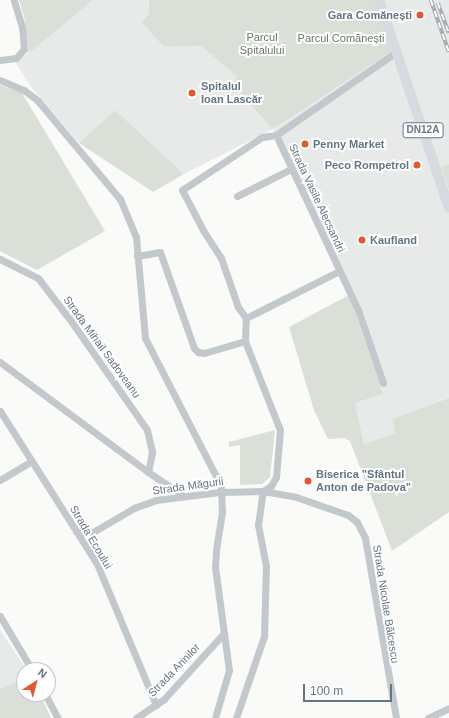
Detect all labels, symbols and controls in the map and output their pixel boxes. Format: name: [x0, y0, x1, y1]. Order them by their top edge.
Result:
place label: Gara Comănești: [328, 8, 412, 22]
marker: Gara Comănești: [415, 10, 425, 20]
park label: Parcul Spitalului: [240, 31, 284, 57]
park label: Parcul Comănești: [298, 31, 384, 45]
place label: Spitalul Ioan Lascăr: [201, 80, 262, 106]
marker: Spitalul Ioan Lascăr: [186, 87, 198, 99]
road number: DN12A: [402, 122, 444, 138]
place label: Penny Market: [313, 137, 385, 151]
marker: Penny Market: [300, 139, 310, 149]
street label: Strada Vasile Alecsandri: [286, 141, 348, 255]
place label: Peco Rompetrol: [325, 158, 409, 172]
marker: Peco Rompetrol: [412, 160, 422, 170]
place label: Kaufland: [370, 233, 417, 247]
marker: Kaufland: [357, 235, 367, 245]
street label: Strada Mihail Sadoveanu: [61, 293, 143, 401]
place label: Biserica "Sfântul Anton de Padova": [316, 468, 411, 494]
street label: Strada Măgurii: [152, 474, 224, 498]
marker: Biserica "Sfântul Anton de Padova": [303, 476, 313, 486]
street label: Strada Ecoului: [67, 503, 115, 571]
street label: Strada Nicolae Bălcescu: [370, 544, 402, 664]
street label: Strada Arinilor: [145, 640, 203, 700]
north arrow: [16, 662, 56, 702]
text: N: [36, 666, 49, 680]
scale bar: [305, 676, 394, 702]
text: 100 m: [310, 684, 343, 698]

